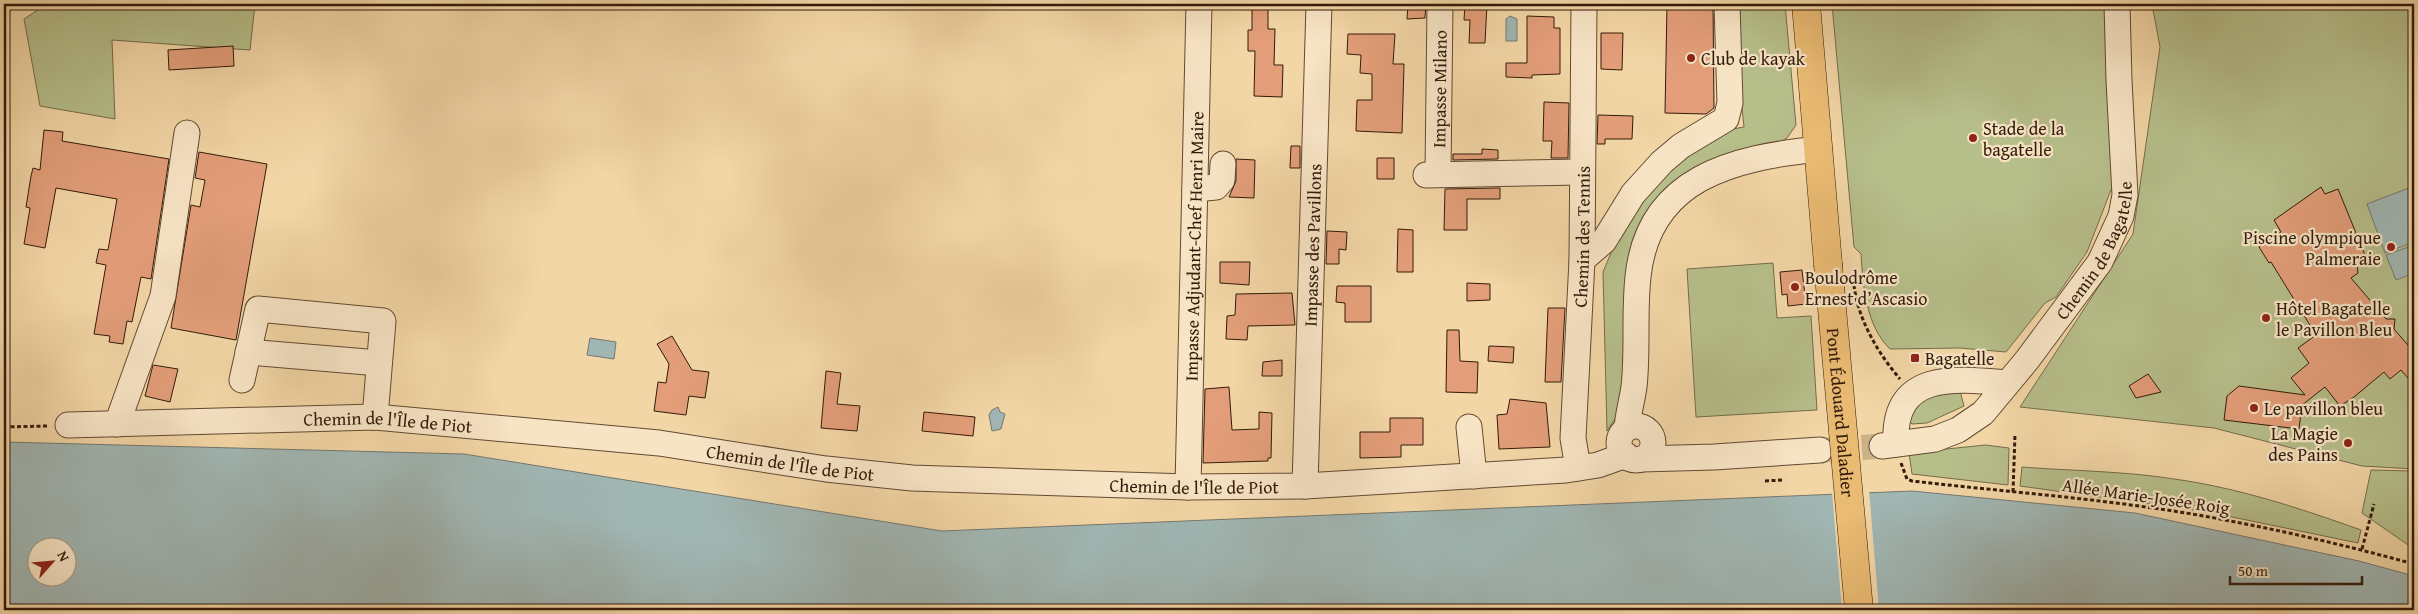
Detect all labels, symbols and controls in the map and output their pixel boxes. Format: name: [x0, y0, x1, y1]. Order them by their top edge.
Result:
street label: Impasse Milano: [1425, 30, 1453, 148]
place label: Club de kayak: [1701, 45, 1806, 72]
marker: Club de kayak: [1685, 52, 1697, 64]
street label: Impasse Adjudant-Chef Henri Maire: [1177, 111, 1210, 381]
place label: Stade de la bagatelle: [1983, 115, 2065, 163]
marker: Stade de la bagatelle: [1967, 132, 1979, 144]
street label: Impasse des Pavillons: [1296, 163, 1328, 327]
street label: Chemin des Tennis: [1566, 166, 1596, 308]
street label: Chemin de Bagatelle: [2048, 181, 2138, 325]
place label: Piscine olympique Palmeraie: [2243, 224, 2381, 272]
marker: Piscine olympique Palmeraie: [2385, 241, 2397, 253]
place label: Boulodrôme Ernest d’Ascasio: [1805, 264, 1927, 312]
marker: Boulodrôme Ernest d’Ascasio: [1789, 281, 1801, 293]
place label: Hôtel Bagatelle le Pavillon Bleu: [2276, 295, 2392, 343]
marker: Hôtel Bagatelle le Pavillon Bleu: [2260, 312, 2272, 324]
street label: Pont Édouard Daladier: [1820, 327, 1862, 499]
place label: Bagatelle: [1925, 345, 1995, 372]
marker: Bagatelle: [1909, 352, 1921, 364]
place label: Le pavillon bleu: [2264, 395, 2383, 422]
marker: Le pavillon bleu: [2248, 402, 2260, 414]
street label: Chemin de l'Île de Piot: [303, 403, 474, 439]
place label: La Magie des Pains: [2268, 420, 2338, 468]
street label: Chemin de l'Île de Piot: [704, 437, 876, 488]
marker: La Magie des Pains: [2342, 437, 2354, 449]
street label: Chemin de l'Île de Piot: [1109, 471, 1279, 501]
street label: Allée Marie-Josée Roig: [2061, 471, 2231, 521]
north arrow: [28, 536, 78, 586]
text: N: [53, 547, 75, 565]
scale bar: [2230, 554, 2363, 586]
text: 50 m: [2238, 560, 2269, 581]

